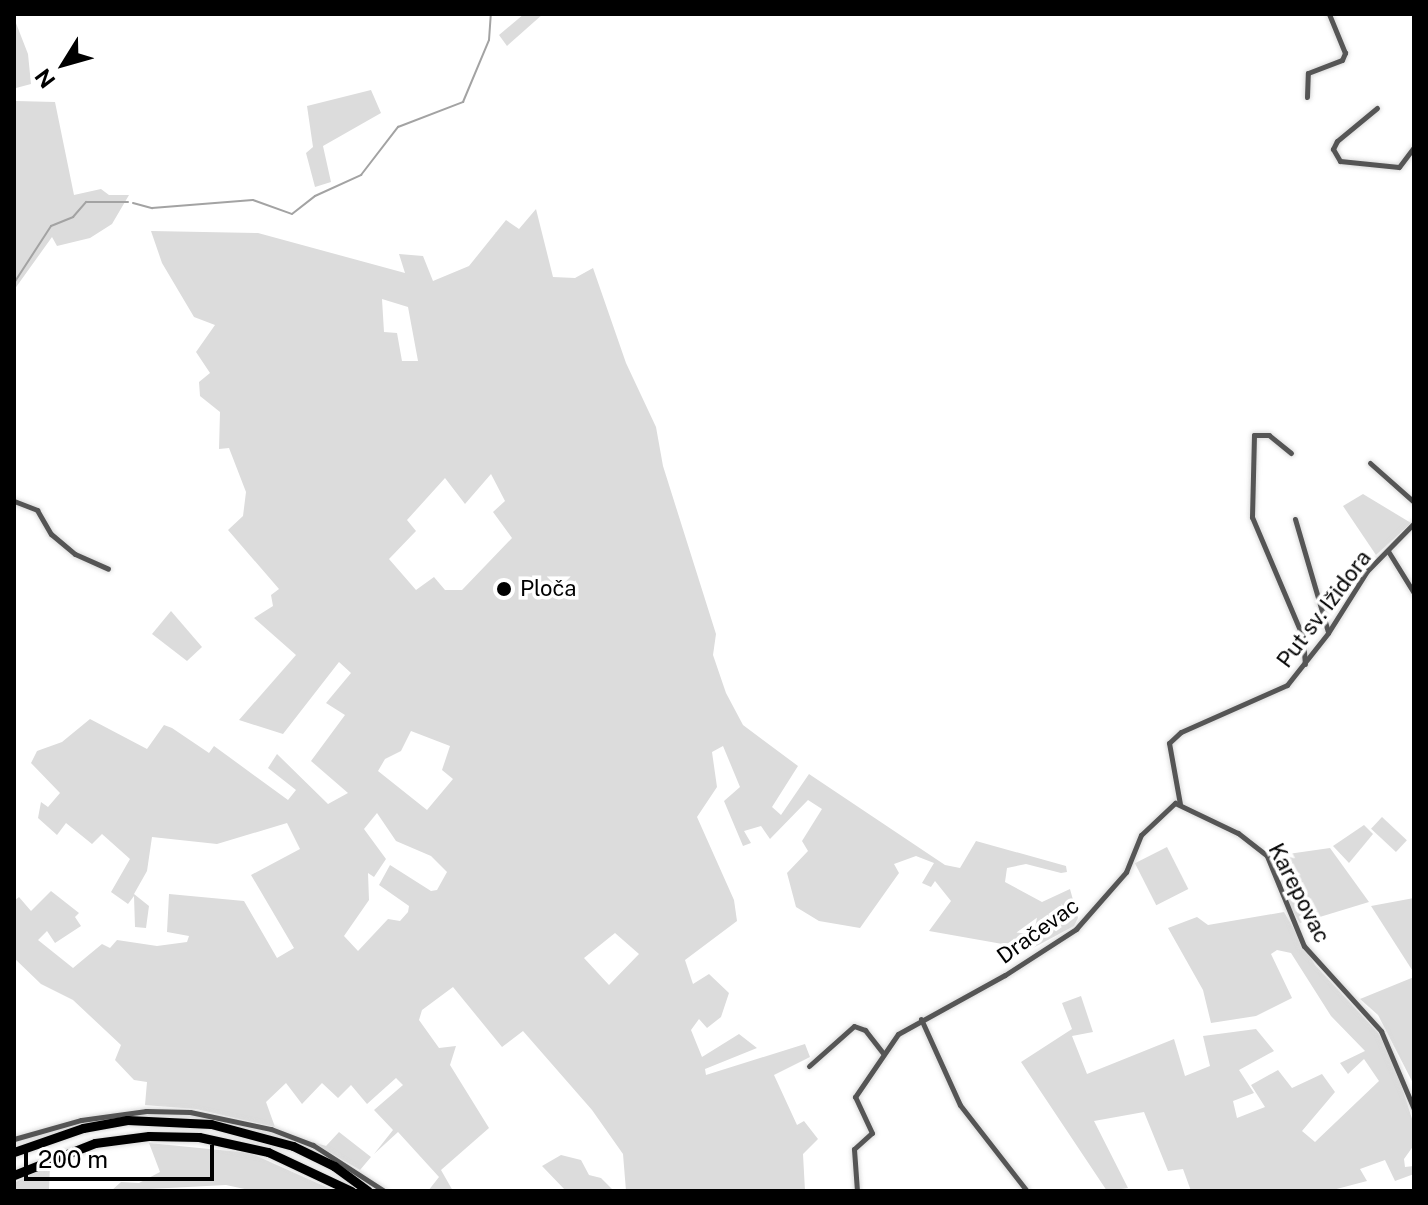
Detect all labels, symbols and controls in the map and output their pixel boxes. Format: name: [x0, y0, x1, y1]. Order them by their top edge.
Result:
north arrow: [24, 24, 104, 104]
text: N: [29, 64, 60, 93]
street label: Put sv. Ižidora: [1271, 545, 1377, 673]
place label: Ploča: [520, 576, 577, 602]
marker: Ploča: [495, 580, 513, 598]
street label: Karepovac: [1263, 839, 1335, 947]
street label: Dračevac: [992, 892, 1084, 970]
scale bar: [28, 1129, 218, 1179]
text: 200 m: [38, 1145, 108, 1173]

